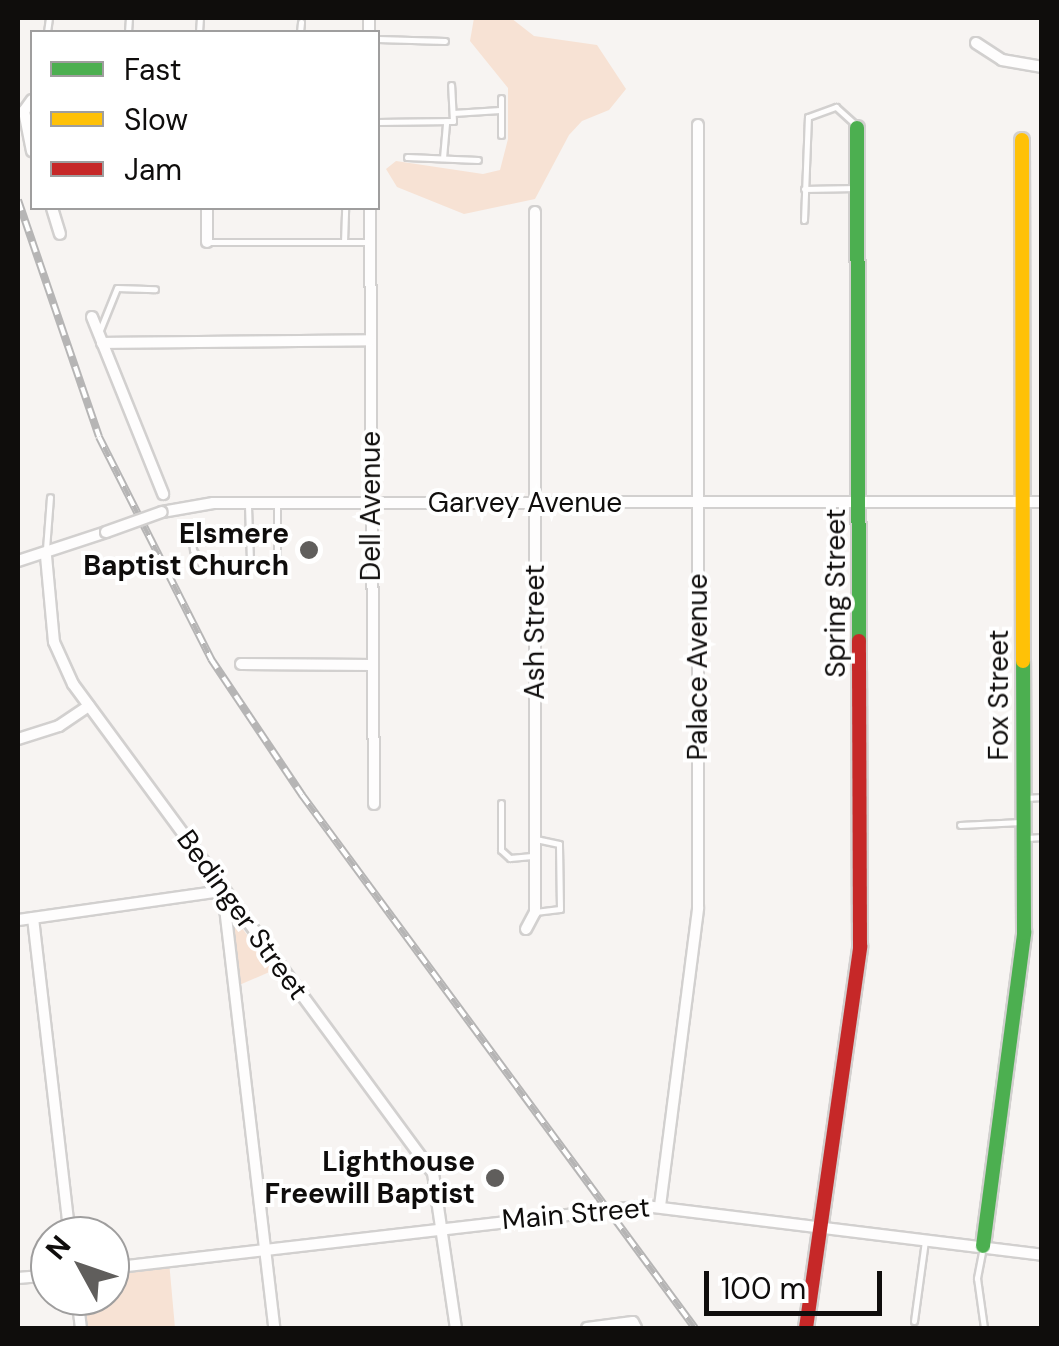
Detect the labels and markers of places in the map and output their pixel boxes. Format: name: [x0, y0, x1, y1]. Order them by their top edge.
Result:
place label: Elsmere Baptist Church: [83, 517, 289, 583]
marker: Elsmere Baptist Church: [298, 539, 320, 561]
place label: Lighthouse Freewill Baptist: [264, 1145, 475, 1211]
marker: Lighthouse Freewill Baptist: [484, 1167, 506, 1189]

